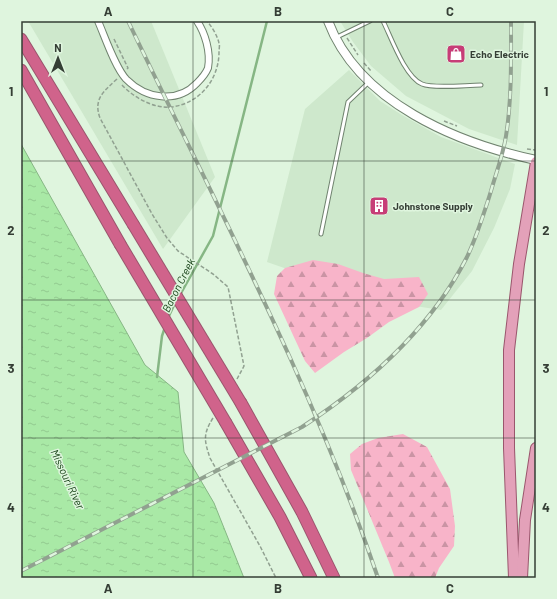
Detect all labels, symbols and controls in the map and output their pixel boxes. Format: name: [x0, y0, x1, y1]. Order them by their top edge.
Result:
text: A: [104, 3, 113, 19]
text: B: [274, 3, 282, 19]
text: C: [446, 3, 454, 19]
north arrow: [38, 38, 78, 78]
text: N: [54, 41, 62, 54]
shop icon: Echo Electric: [445, 43, 467, 65]
place label: Echo Electric: [470, 48, 530, 60]
text: 1: [9, 83, 13, 99]
text: 1: [544, 83, 548, 99]
building icon: Johnstone Supply: [368, 195, 390, 217]
place label: Johnstone Supply: [393, 200, 473, 212]
text: 2: [7, 222, 15, 238]
text: 2: [542, 222, 550, 238]
water label: Bacon Creek: [159, 255, 197, 314]
text: 3: [7, 360, 15, 376]
text: 3: [542, 360, 550, 376]
water label: Missouri River: [48, 447, 88, 512]
text: 4: [7, 499, 15, 515]
text: 4: [542, 499, 550, 515]
text: A: [104, 580, 113, 596]
text: B: [274, 580, 282, 596]
text: C: [446, 580, 454, 596]

